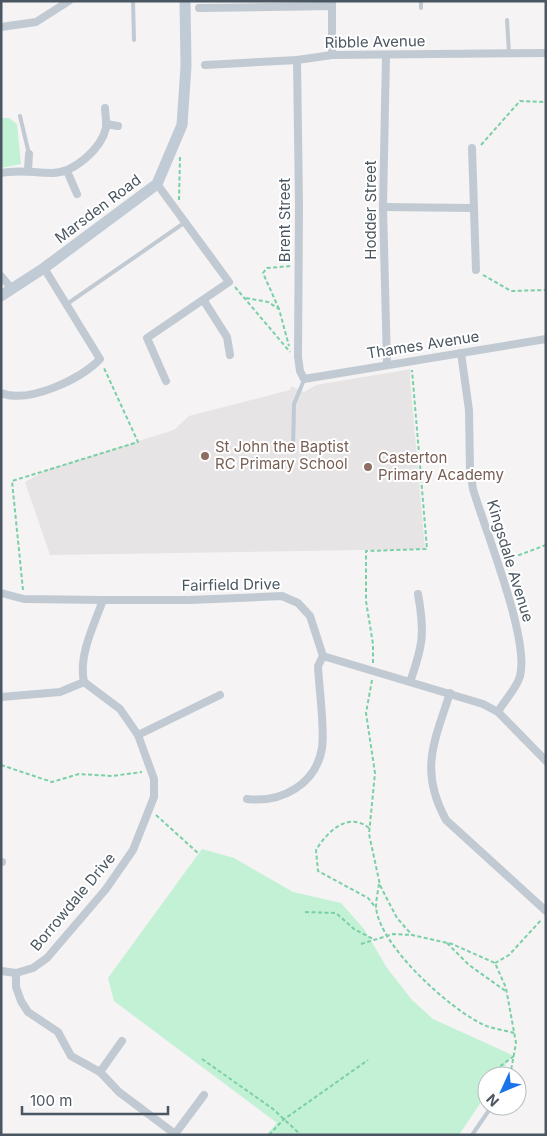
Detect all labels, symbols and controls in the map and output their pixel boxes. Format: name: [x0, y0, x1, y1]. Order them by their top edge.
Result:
street label: Ribble Avenue: [324, 31, 426, 52]
street label: Hodder Street: [361, 160, 380, 260]
street label: Marsden Road: [51, 170, 144, 247]
street label: Brent Street: [275, 178, 294, 262]
street label: Thames Avenue: [365, 326, 481, 363]
place label: St John the Baptist RC Primary School: [215, 437, 349, 473]
place label: Casterton Primary Academy: [378, 448, 505, 484]
marker: St John the Baptist RC Primary School: [199, 450, 211, 462]
marker: Casterton Primary Academy: [362, 461, 374, 473]
street label: Kingsdale Avenue: [483, 497, 538, 624]
street label: Fairfield Drive: [182, 574, 280, 595]
street label: Borrowdale Drive: [26, 849, 119, 955]
north arrow: [477, 1066, 527, 1116]
scale bar: [22, 1084, 169, 1116]
text: 100 m: [30, 1091, 72, 1110]
text: N: [482, 1091, 502, 1110]

